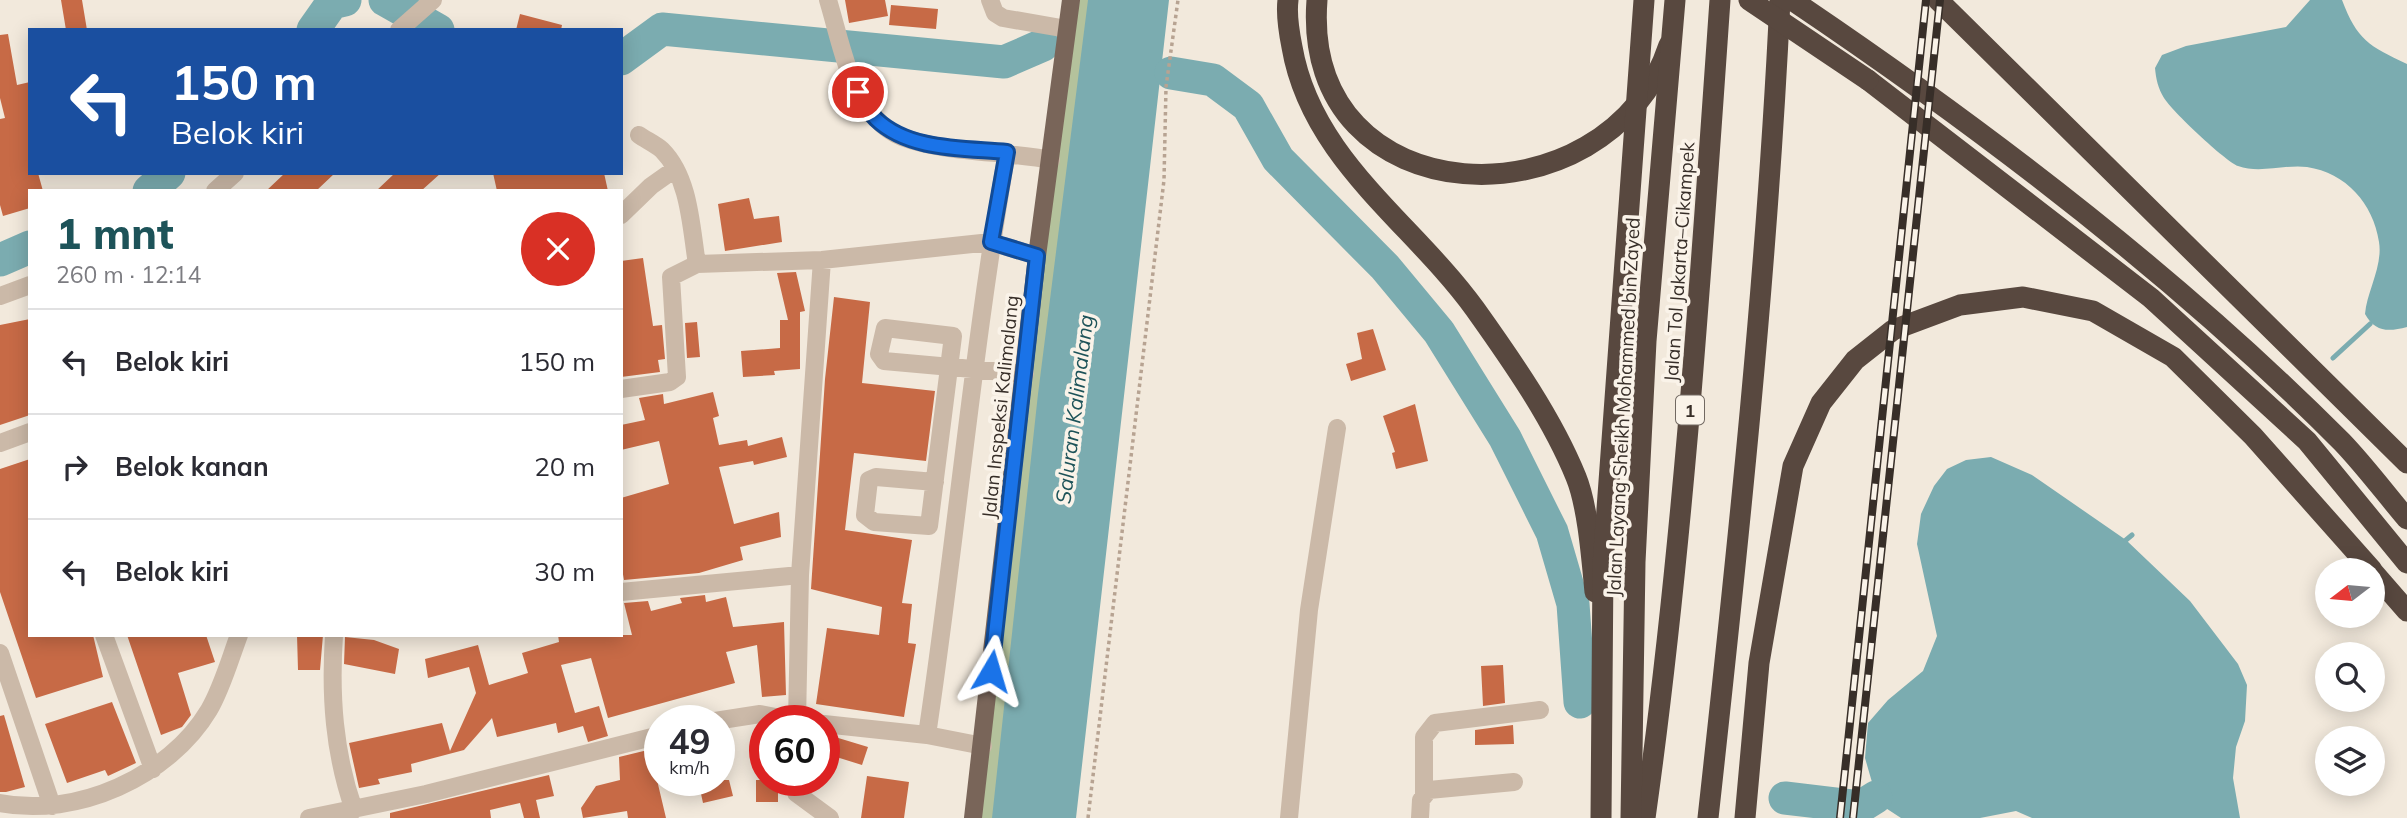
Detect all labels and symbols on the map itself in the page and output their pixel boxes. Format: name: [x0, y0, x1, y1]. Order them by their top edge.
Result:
pin: [828, 62, 888, 122]
street label: Jalan Tol Jakarta–Cikampek: [1659, 141, 1699, 383]
street label: Jalan Layang Sheikh Mohammed bin Zayed: [1601, 217, 1645, 597]
street label: Jalan Inspeksi Kalimalang: [976, 294, 1024, 520]
water label: Saluran Kalimalang: [1050, 313, 1099, 505]
road number: 1: [1676, 396, 1704, 424]
north arrow: [2315, 558, 2385, 628]
position arrow: [954, 634, 1028, 708]
speed limit sign: 60: [749, 705, 840, 796]

